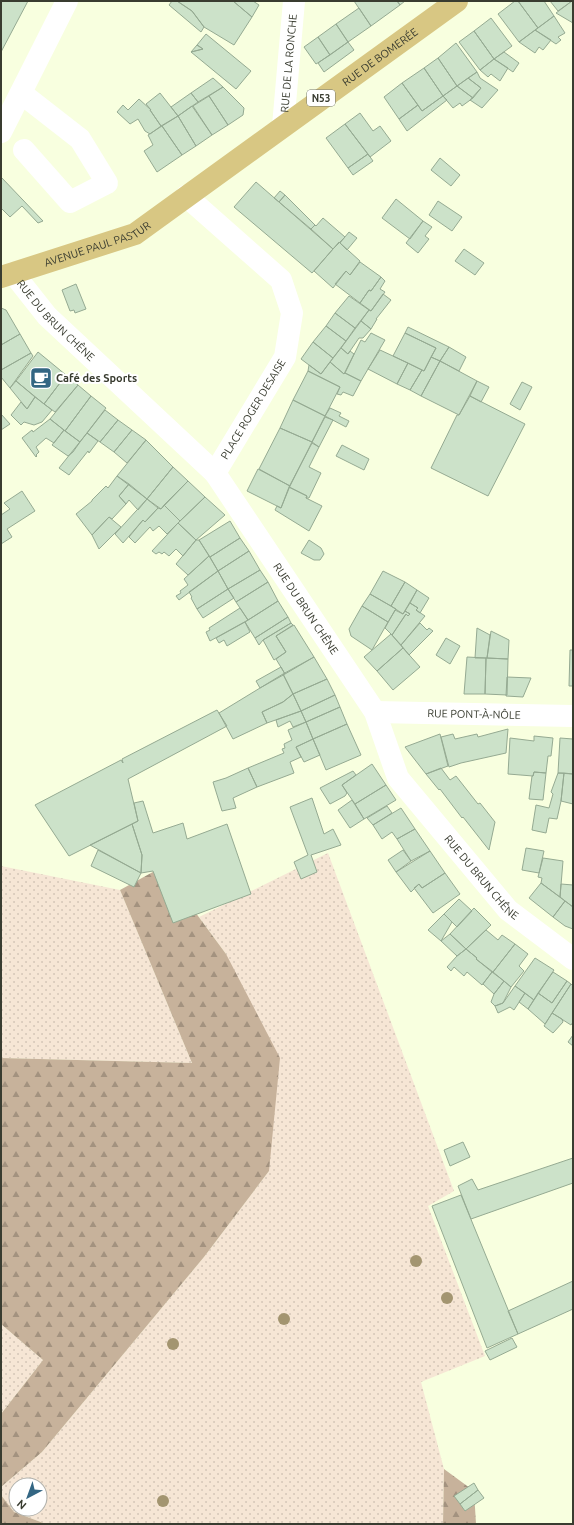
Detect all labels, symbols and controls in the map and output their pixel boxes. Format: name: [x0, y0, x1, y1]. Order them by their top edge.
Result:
street label: RUE DE LA RONCHE: [278, 13, 299, 113]
street label: RUE DE BOMERÉE: [340, 26, 420, 88]
road number: N53: [307, 90, 335, 106]
street label: AVENUE PAUL PASTUR: [43, 219, 153, 269]
street label: RUE DU BRUN CHÊNE: [15, 277, 97, 363]
street label: PLACE ROGER DESAISE: [218, 357, 288, 461]
cafe icon: Café des Sports: [28, 365, 54, 391]
place label: Café des Sports: [56, 372, 137, 384]
street label: RUE DU BRUN CHÊNE: [271, 561, 341, 657]
street label: RUE PONT-À-NÔLE: [427, 707, 521, 721]
street label: RUE DU BRUN CHÊNE: [442, 833, 521, 922]
north arrow: [8, 1477, 48, 1517]
text: N: [14, 1497, 28, 1512]

